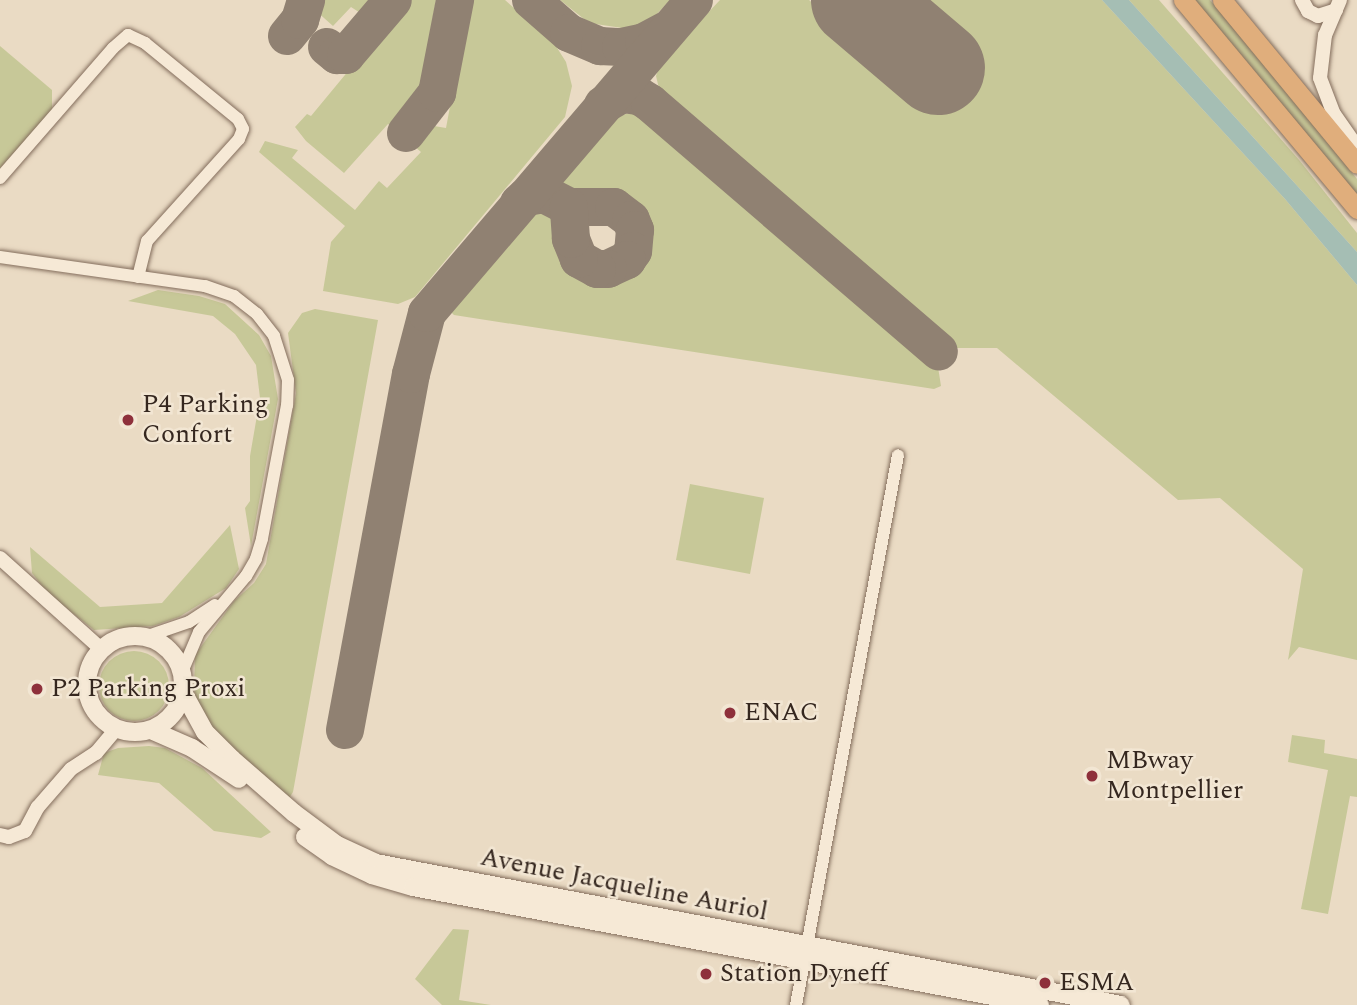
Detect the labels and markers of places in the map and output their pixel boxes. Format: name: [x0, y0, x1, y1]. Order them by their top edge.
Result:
place label: P4 Parking Confort: [142, 389, 269, 450]
marker: P4 Parking Confort: [120, 412, 136, 428]
place label: P2 Parking Proxi: [51, 673, 245, 705]
marker: P2 Parking Proxi: [29, 681, 45, 697]
place label: ENAC: [744, 697, 819, 729]
marker: ENAC: [722, 705, 738, 721]
place label: MBway Montpellier: [1106, 745, 1243, 806]
marker: MBway Montpellier: [1084, 768, 1100, 784]
place label: Station Dyneff: [720, 958, 888, 990]
marker: Station Dyneff: [698, 966, 714, 982]
place label: ESMA: [1059, 967, 1134, 999]
marker: ESMA: [1037, 975, 1053, 991]

